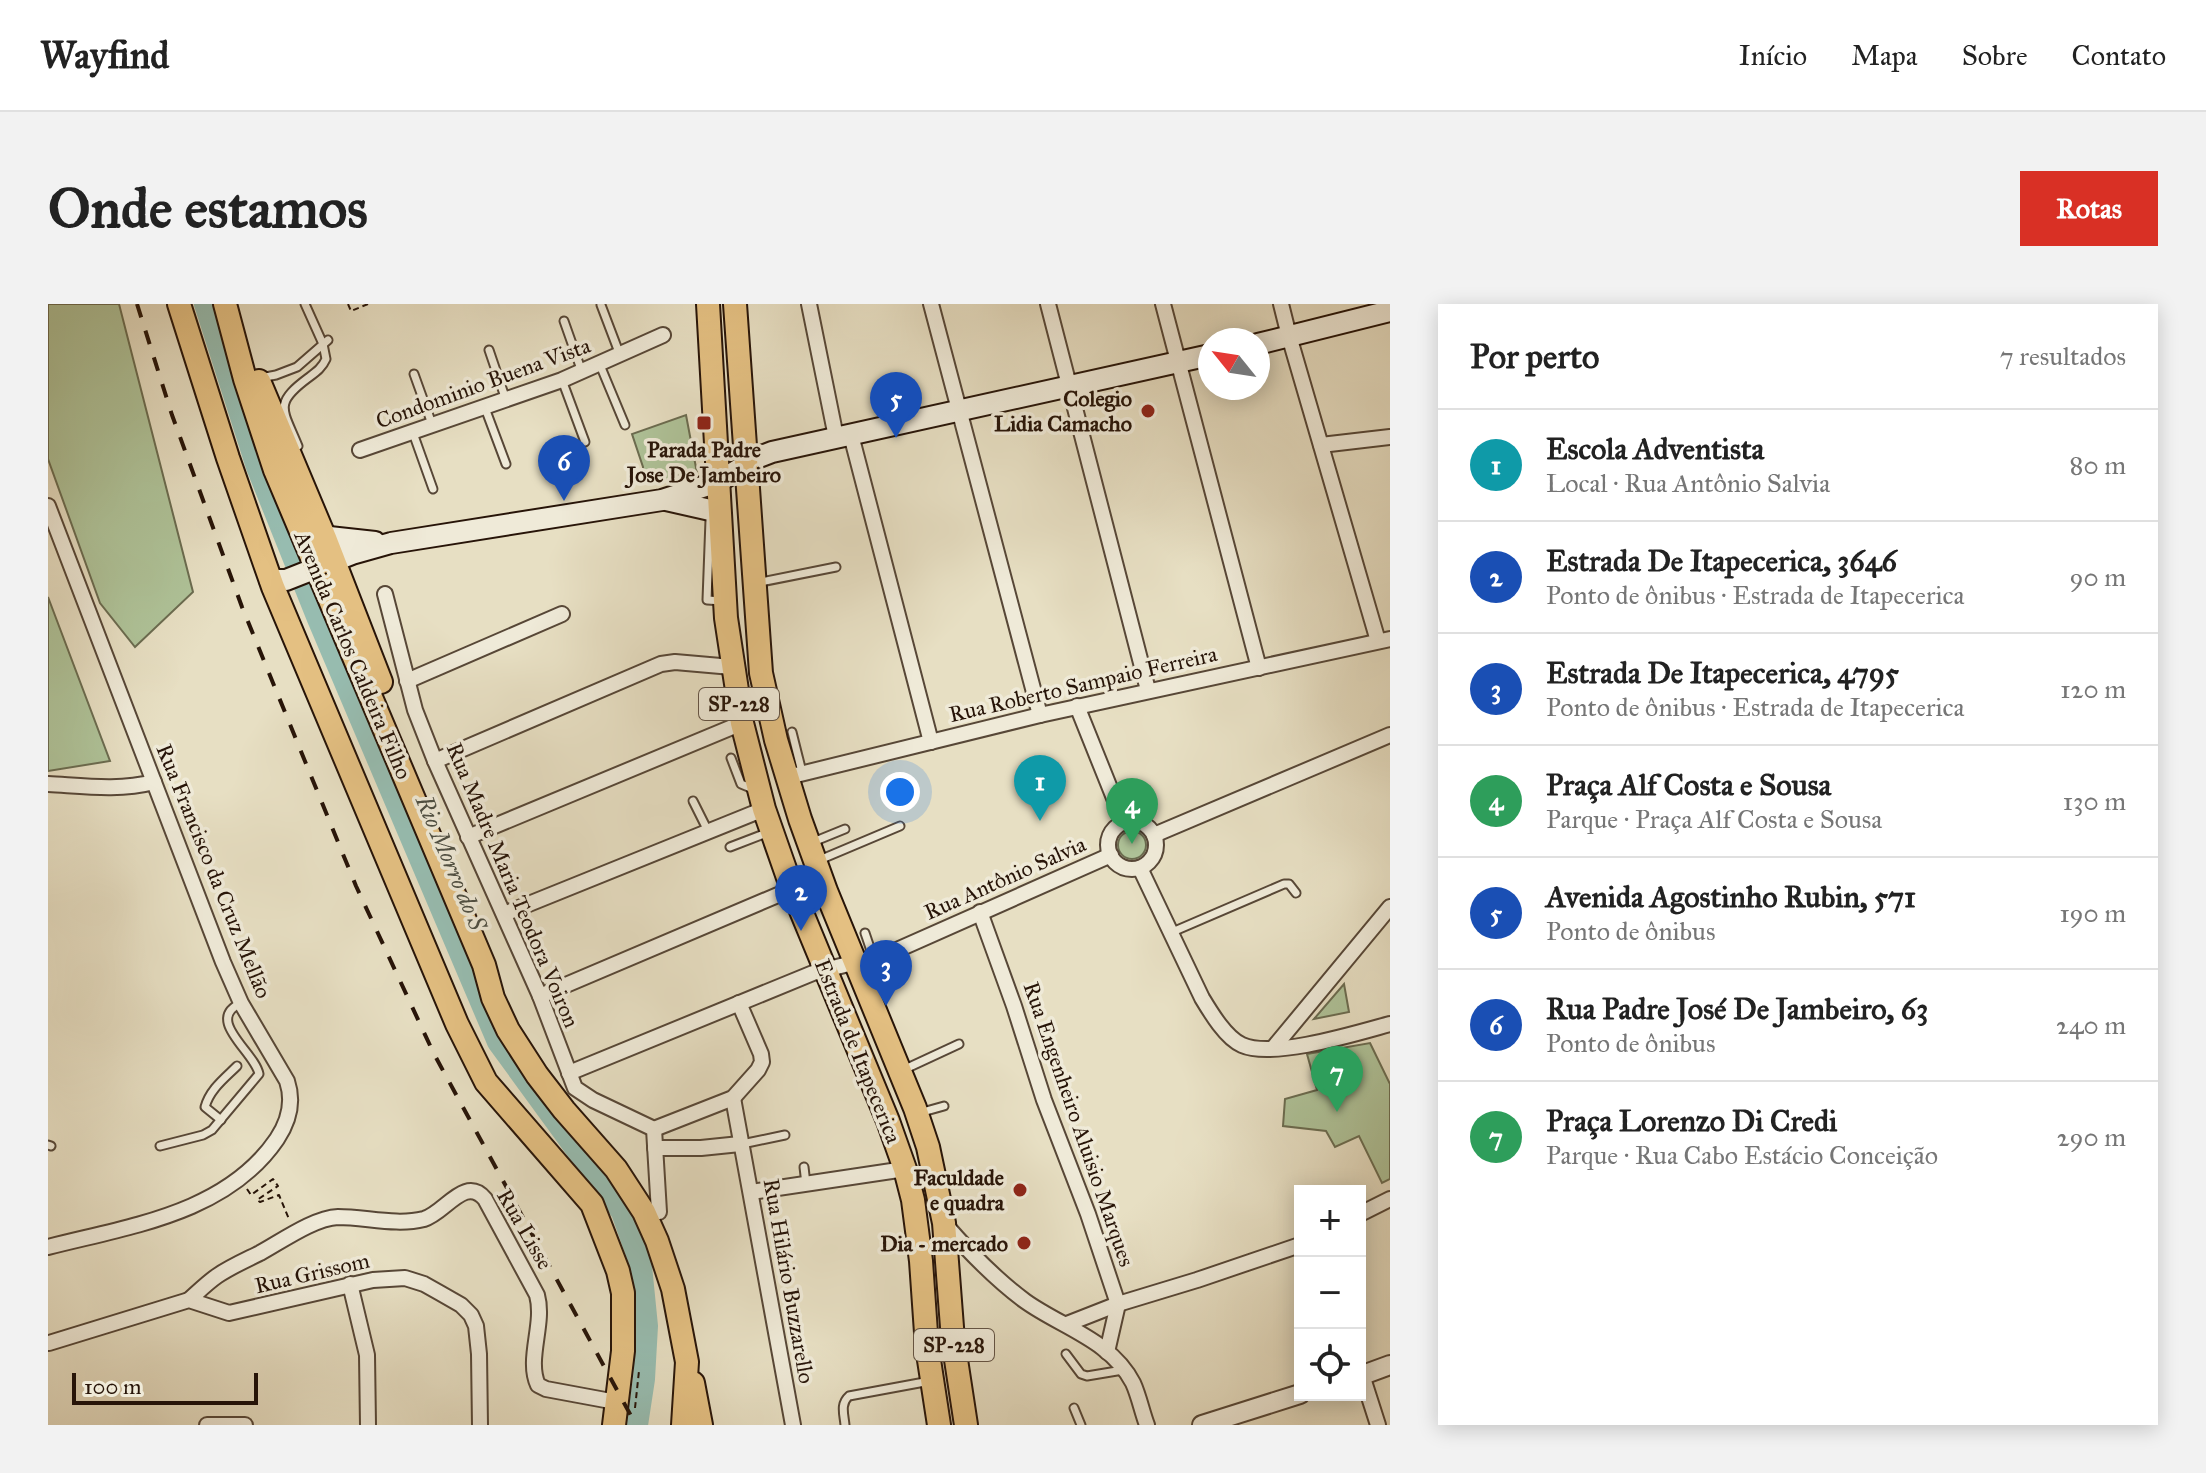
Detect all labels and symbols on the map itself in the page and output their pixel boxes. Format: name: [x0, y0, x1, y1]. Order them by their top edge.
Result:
north arrow: [1198, 328, 1270, 400]
street label: Condominio Buena Vista: [372, 331, 595, 434]
pin: 5: [870, 372, 922, 438]
place label: Colegio Lidia Camacho: [994, 385, 1132, 437]
marker: Colegio Lidia Camacho: [1139, 402, 1157, 420]
marker: Parada Padre Jose De Jambeiro: [695, 414, 713, 432]
pin: 6: [538, 435, 590, 501]
place label: Parada Padre Jose De Jambeiro: [624, 436, 781, 489]
street label: Avenida Carlos Caldeira Filho: [288, 526, 418, 783]
street label: Rua Roberto Sampaio Ferreira: [946, 640, 1220, 728]
road number: SP-228: [699, 688, 779, 720]
street label: Rua Madre Maria Teodora Voiron: [441, 738, 585, 1032]
street label: Rua Francisco da Cruz Mellão: [151, 740, 277, 1002]
pin: 1: [1014, 755, 1066, 821]
your location: [880, 772, 920, 812]
pin: 4: [1106, 778, 1158, 844]
water label: Rio Morro do S: [409, 790, 493, 936]
street label: Rua Antônio Salvia: [920, 830, 1091, 926]
pin: 2: [775, 865, 827, 931]
pin: 3: [860, 940, 912, 1006]
street label: Estrada de Itapecerica: [809, 955, 908, 1148]
street label: Rua Engenheiro Aluisio Marques: [1017, 978, 1141, 1270]
pin: 7: [1311, 1046, 1363, 1112]
place label: Faculdade e quadra: [913, 1164, 1005, 1216]
street label: Rua Hilário Buzzarello: [758, 1176, 820, 1386]
marker: Faculdade e quadra: [1011, 1181, 1029, 1199]
street label: Rua Lisse: [491, 1184, 559, 1274]
place label: Dia - mercado: [880, 1230, 1008, 1257]
marker: Dia - mercado: [1015, 1234, 1033, 1252]
street label: Rua Grissom: [252, 1247, 373, 1299]
road number: SP-228: [914, 1329, 994, 1361]
scale bar: [72, 1369, 258, 1405]

